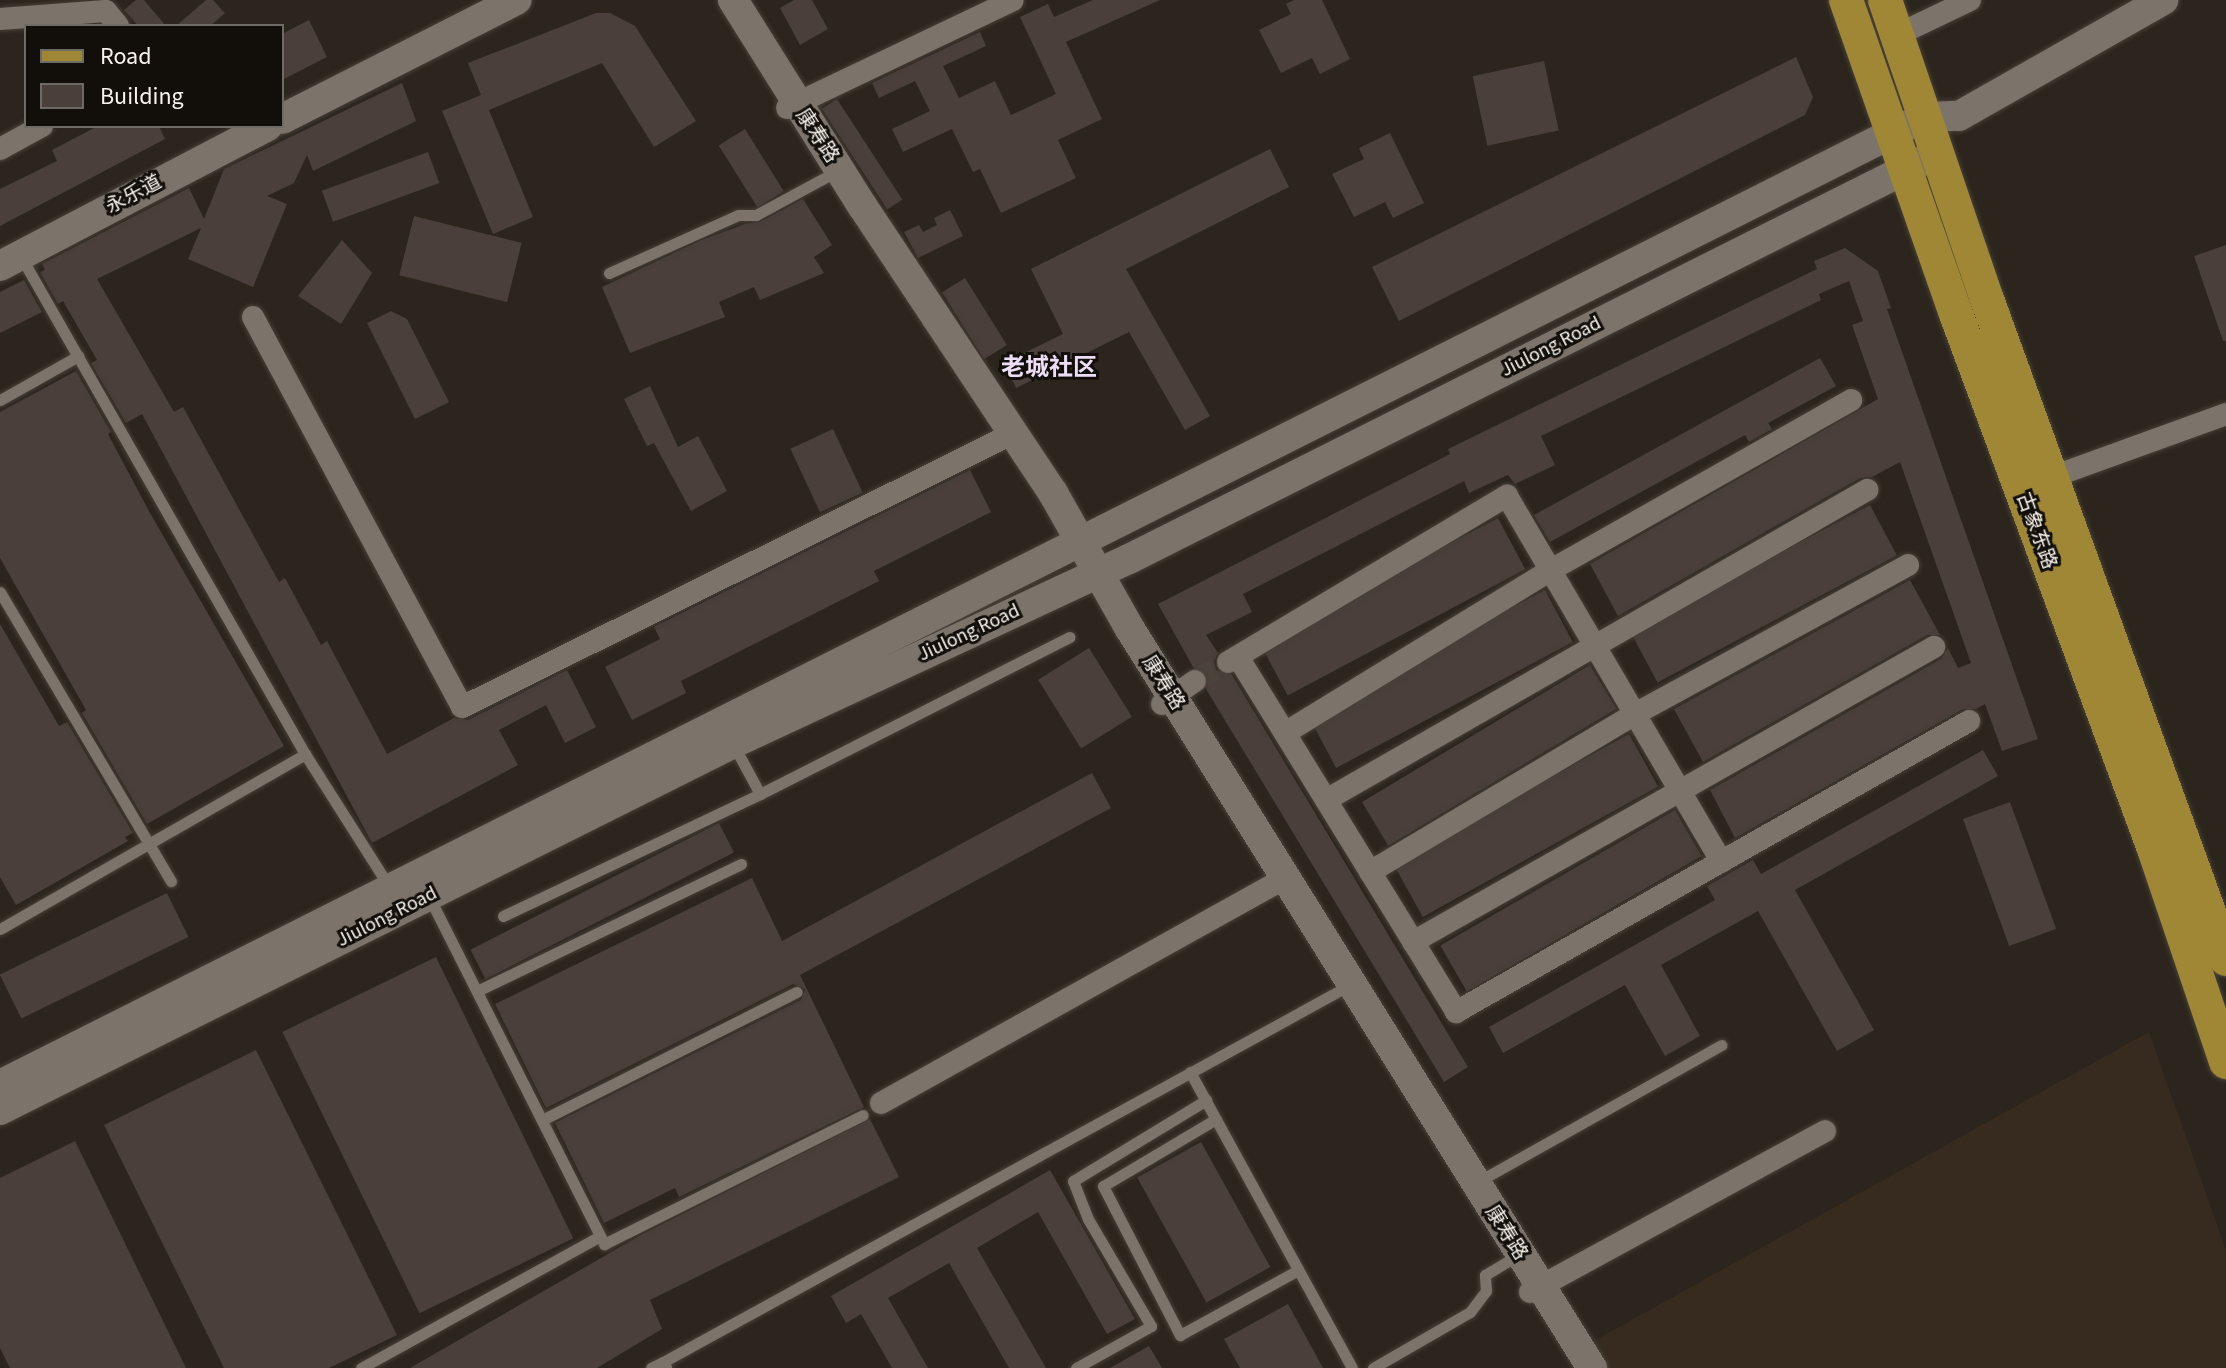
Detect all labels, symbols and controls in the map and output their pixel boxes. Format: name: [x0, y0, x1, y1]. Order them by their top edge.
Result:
legend: [24, 24, 284, 128]
text: Road: [100, 39, 152, 74]
text: Building: [100, 79, 184, 114]
street label: 康寿路: [791, 104, 843, 168]
street label: 永乐道: [102, 170, 166, 220]
street label: Jiulong Road: [1497, 312, 1605, 382]
district label: 老城社区: [1001, 354, 1097, 382]
street label: 古象东路: [2011, 489, 2061, 573]
street label: Jiulong Road: [914, 599, 1024, 667]
street label: 康寿路: [1137, 651, 1189, 715]
street label: Jiulong Road: [333, 882, 441, 952]
street label: 康寿路: [1480, 1201, 1532, 1265]

